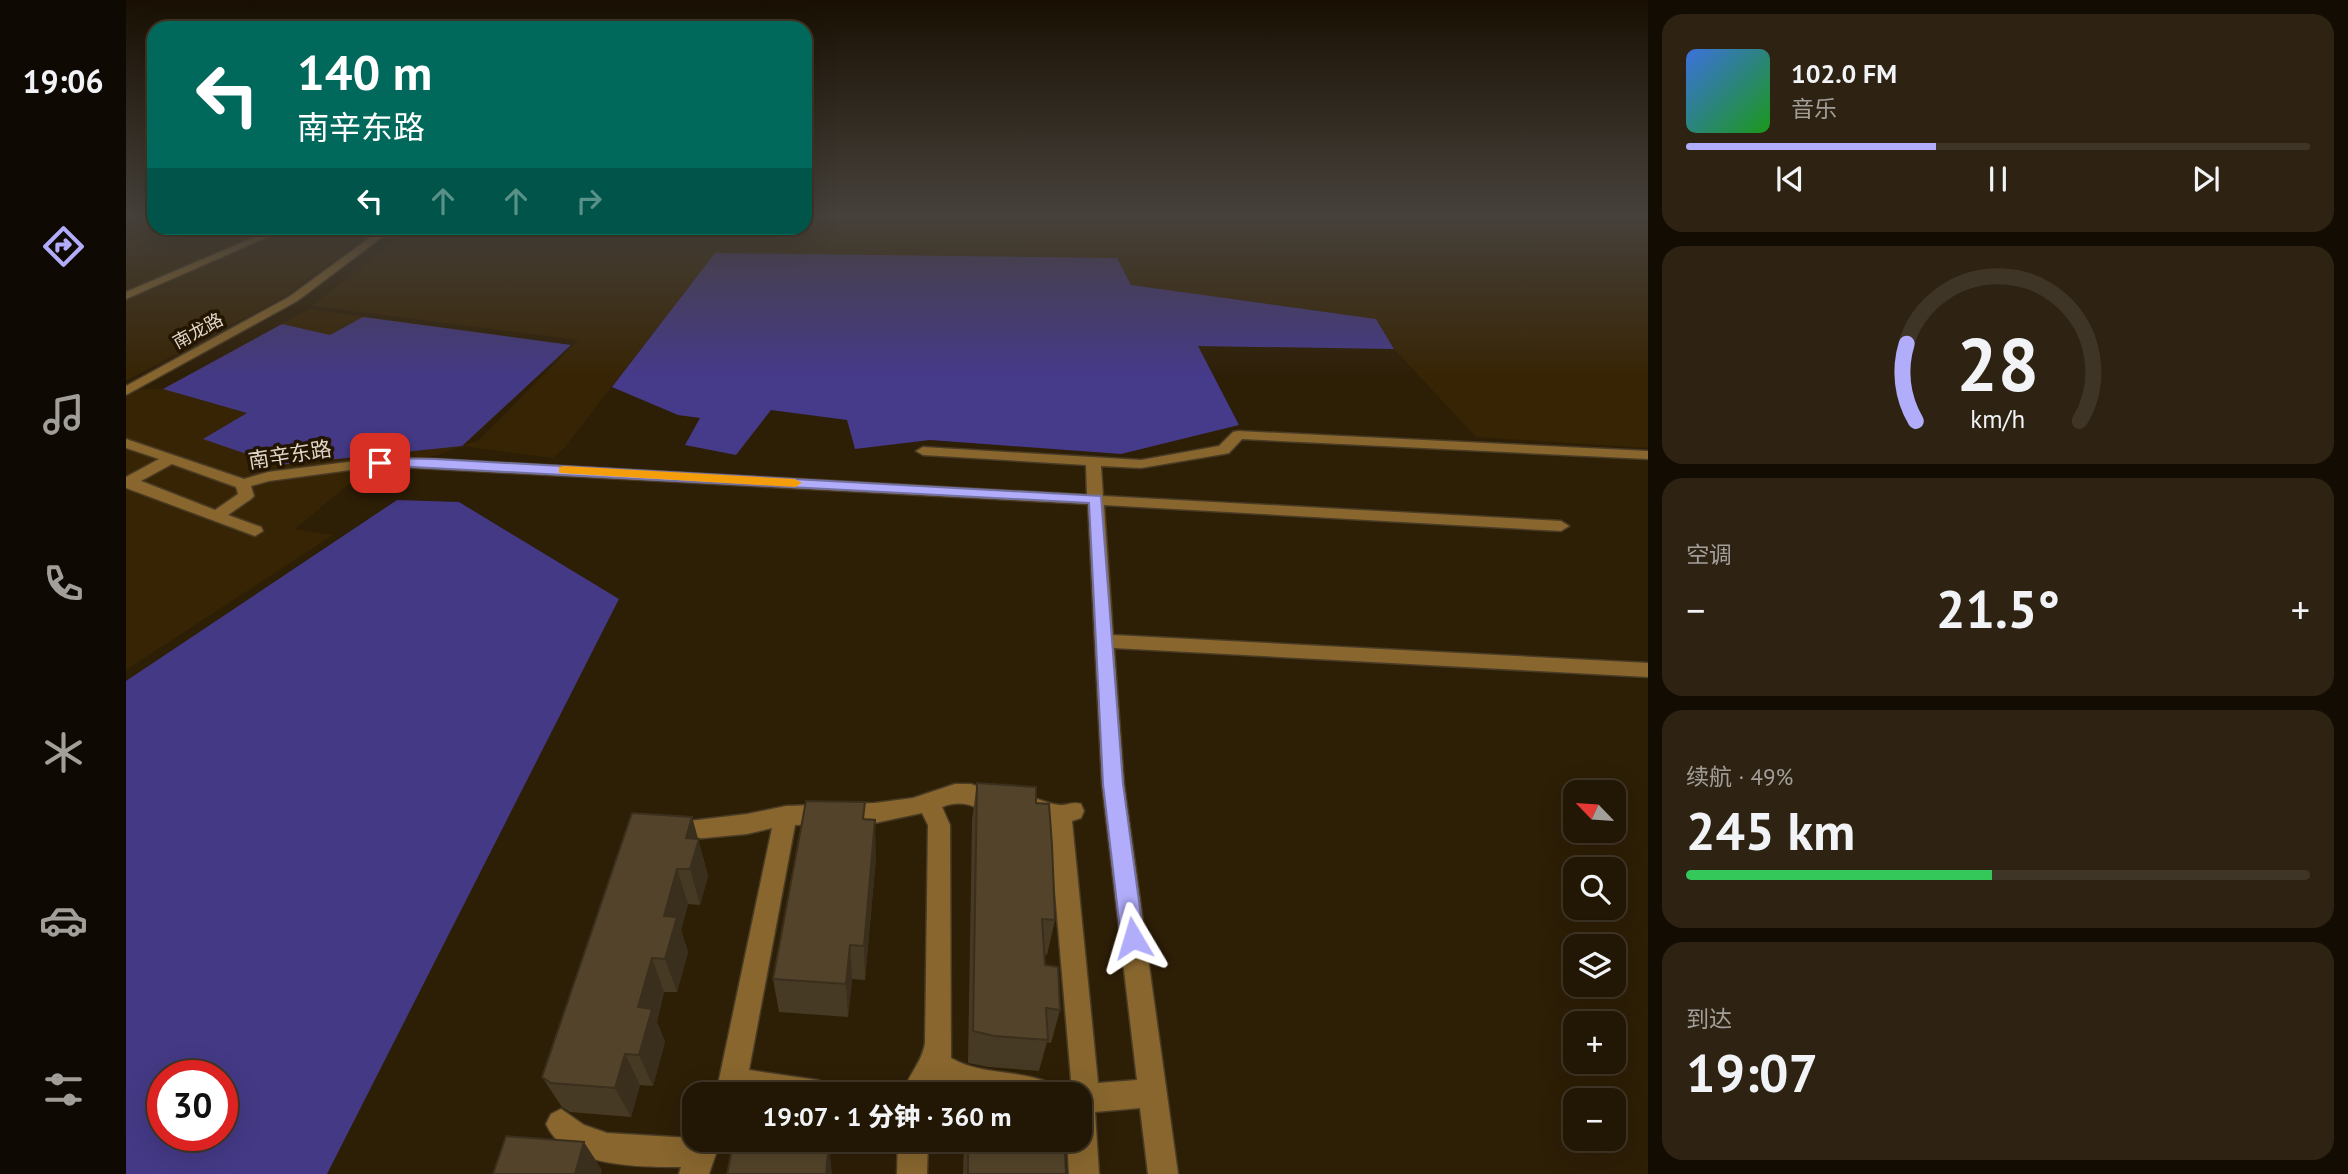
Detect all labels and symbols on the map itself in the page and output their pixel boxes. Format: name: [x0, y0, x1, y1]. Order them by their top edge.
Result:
street label: 南龙路: [169, 307, 227, 354]
pin: [350, 433, 410, 493]
street label: 南辛东路: [246, 435, 334, 474]
north arrow: [1563, 780, 1626, 844]
position arrow: [1096, 901, 1170, 975]
speed limit sign: 30: [147, 1060, 238, 1151]

